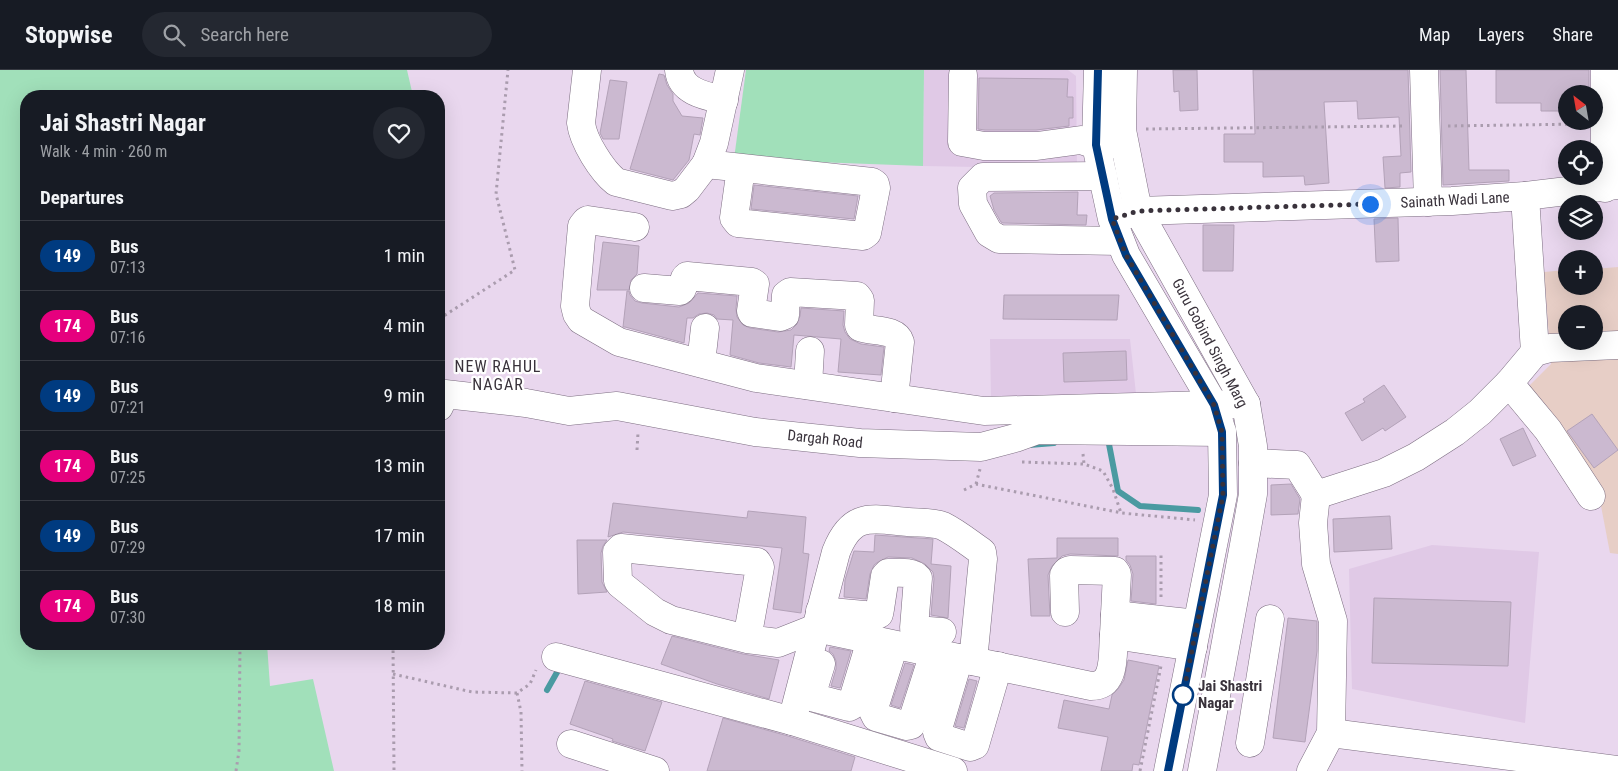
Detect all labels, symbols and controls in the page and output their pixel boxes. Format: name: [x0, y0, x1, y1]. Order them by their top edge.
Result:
search box: [142, 12, 492, 57]
text: Stopwise: [25, 21, 112, 49]
icon: search: [160, 21, 188, 49]
text: Search here: [200, 23, 289, 46]
text: Map: [1419, 24, 1450, 45]
text: Layers: [1478, 24, 1525, 45]
text: Share: [1553, 24, 1593, 45]
north arrow: [1558, 85, 1602, 130]
map controls: [1558, 85, 1603, 350]
button: heart: [373, 107, 425, 159]
text: Jai Shastri Nagar: [40, 109, 206, 137]
button: locate: [1558, 140, 1603, 185]
text: Walk · 4 min · 260 m: [40, 142, 167, 161]
text: Departures: [40, 186, 124, 209]
street label: Sainath Wadi Lane: [1400, 188, 1510, 212]
your location: [1358, 192, 1383, 217]
button: layers: [1558, 195, 1603, 240]
text: Bus: [110, 235, 139, 258]
text: 1 min: [383, 244, 425, 267]
text: 149: [54, 245, 81, 266]
button: +: [1558, 250, 1603, 295]
text: 07:13: [110, 258, 145, 277]
street label: Guru Gobind Singh Marg: [1168, 275, 1252, 411]
text: Bus: [110, 305, 139, 328]
button: −: [1558, 305, 1603, 350]
text: 4 min: [383, 314, 425, 337]
text: 174: [54, 315, 81, 336]
text: 07:16: [110, 328, 145, 347]
district label: NEW RAHUL NAGAR: [455, 357, 541, 394]
text: Bus: [110, 375, 139, 398]
text: 9 min: [383, 384, 425, 407]
text: 149: [54, 385, 81, 406]
text: 07:21: [110, 398, 145, 417]
street label: Dargah Road: [786, 426, 864, 452]
text: Bus: [110, 445, 139, 468]
text: 13 min: [374, 454, 425, 477]
text: 174: [54, 455, 81, 476]
text: 07:25: [110, 468, 145, 487]
text: Bus: [110, 515, 139, 538]
text: 17 min: [374, 524, 425, 547]
text: 149: [54, 525, 81, 546]
text: 07:29: [110, 538, 145, 557]
text: Bus: [110, 585, 139, 608]
text: 18 min: [374, 594, 425, 617]
text: 174: [54, 595, 81, 616]
text: 07:30: [110, 608, 145, 627]
place label: Jai Shastri Nagar: [1198, 677, 1262, 712]
marker: Jai Shastri Nagar: [1172, 684, 1194, 706]

